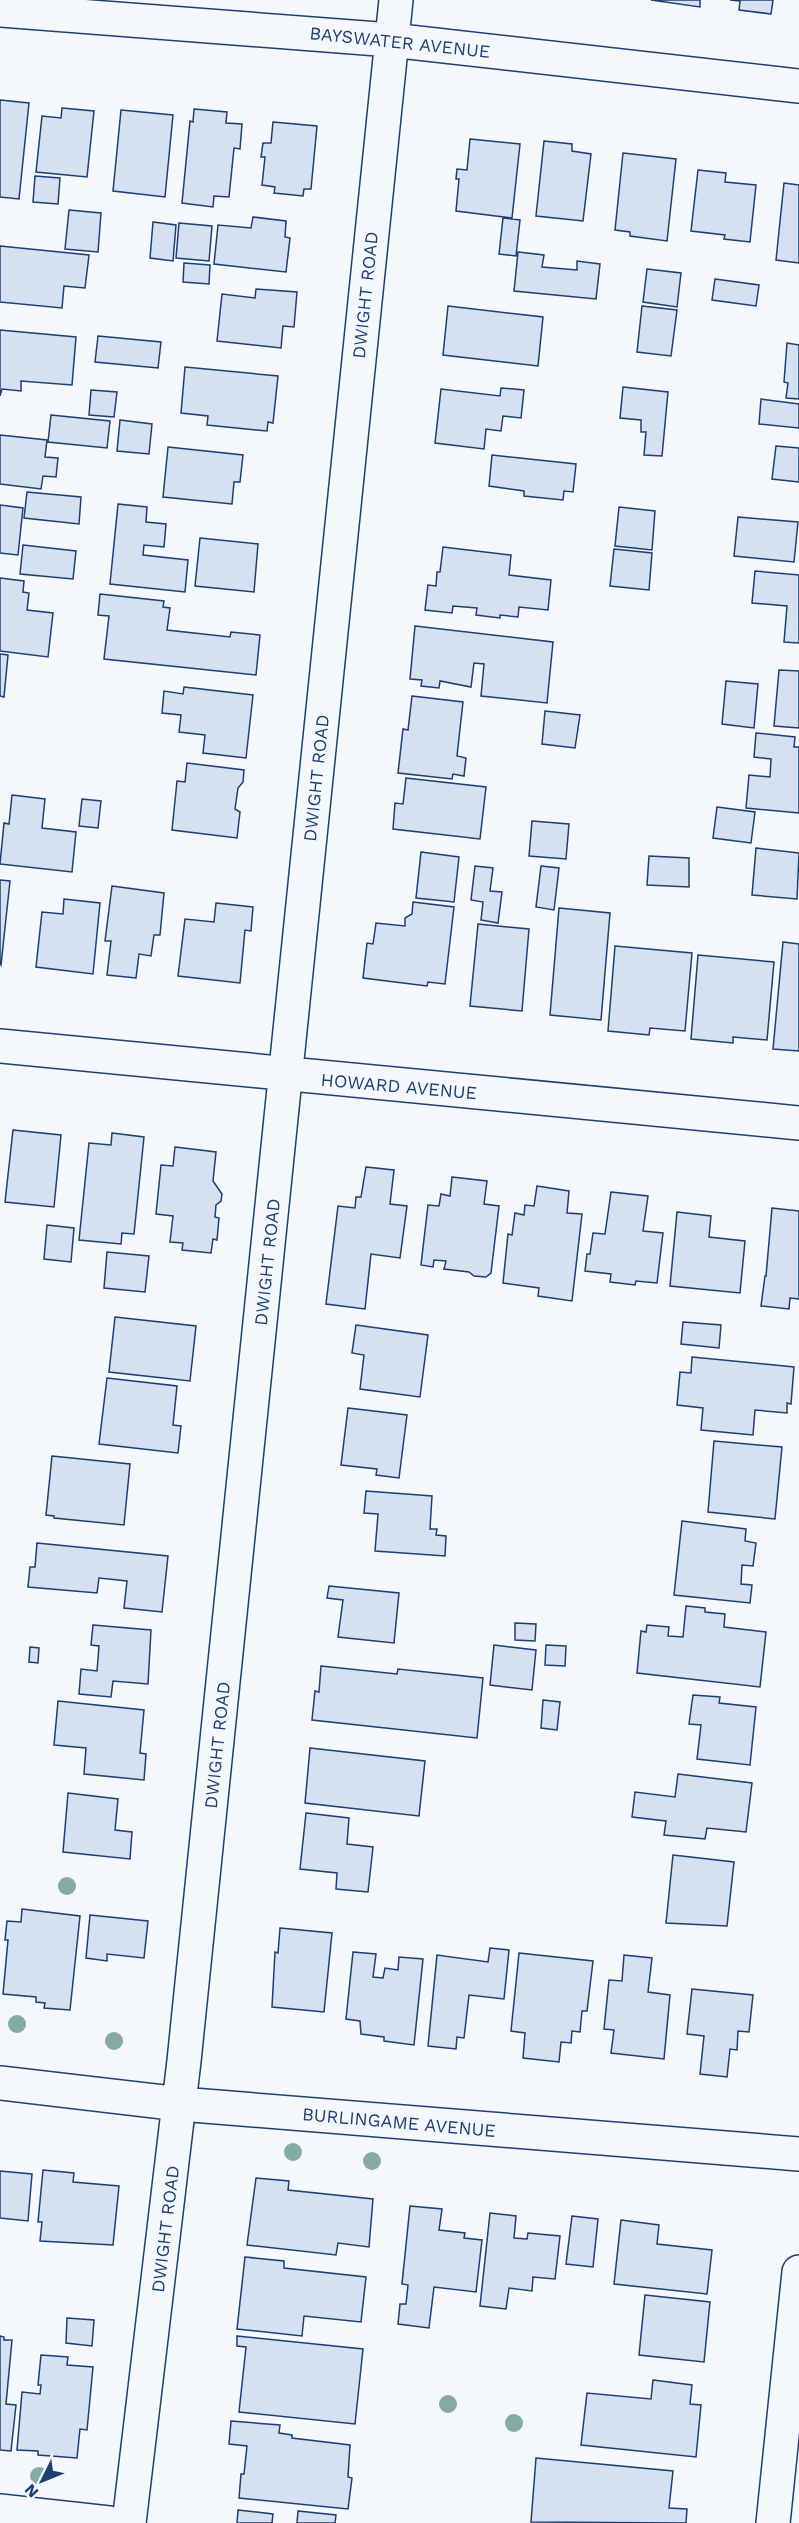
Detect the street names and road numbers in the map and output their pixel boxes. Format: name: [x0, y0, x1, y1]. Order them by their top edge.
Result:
street label: BAYSWATER AVENUE: [309, 22, 491, 62]
street label: DWIGHT ROAD: [348, 230, 382, 360]
street label: DWIGHT ROAD: [299, 713, 333, 843]
street label: HOWARD AVENUE: [320, 1069, 478, 1103]
street label: DWIGHT ROAD: [250, 1197, 284, 1327]
street label: DWIGHT ROAD: [200, 1680, 234, 1810]
street label: BURLINGAME AVENUE: [301, 2103, 497, 2141]
street label: DWIGHT ROAD: [147, 2164, 183, 2294]

